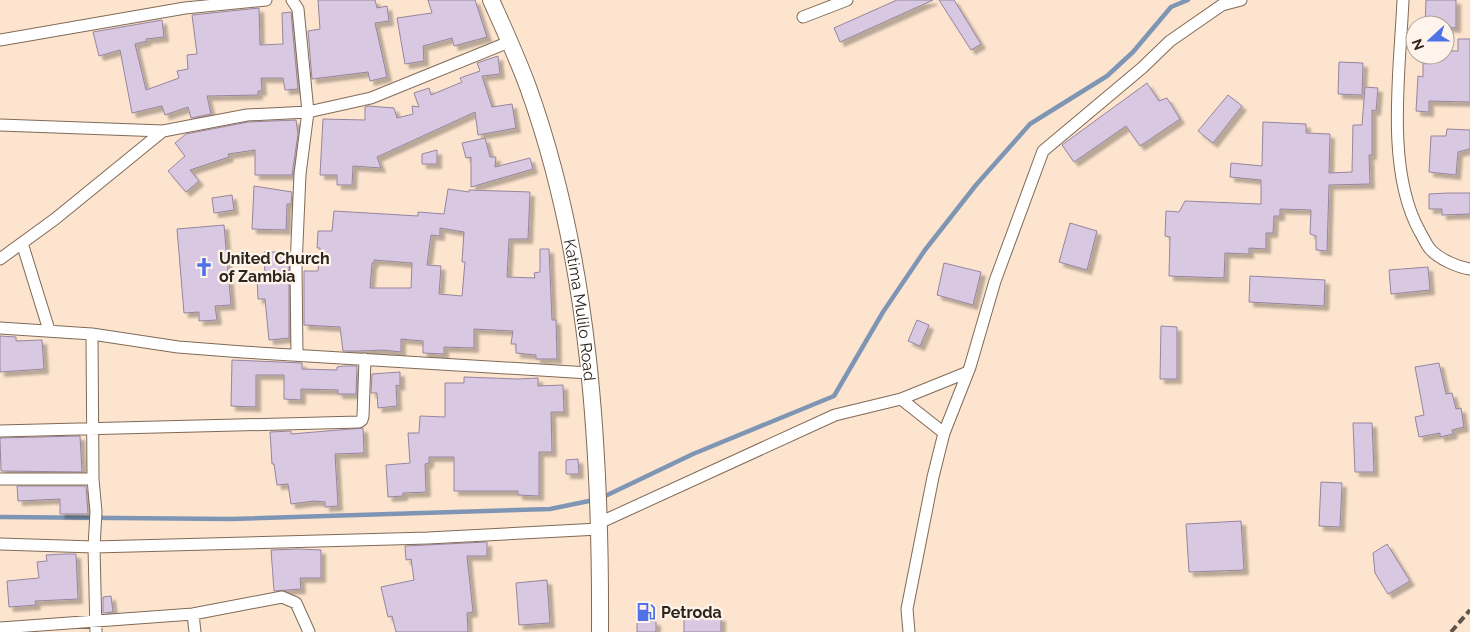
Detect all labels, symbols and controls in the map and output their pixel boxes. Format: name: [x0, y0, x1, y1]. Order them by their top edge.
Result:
north arrow: [1405, 15, 1455, 65]
text: N: [1408, 37, 1427, 53]
street label: Katima Mulilo Road: [560, 237, 599, 382]
place label: United Church of Zambia: [219, 249, 330, 286]
church icon: United Church of Zambia: [193, 256, 215, 278]
fuel station icon: Petroda: [635, 601, 657, 623]
place label: Petroda: [661, 603, 722, 622]

